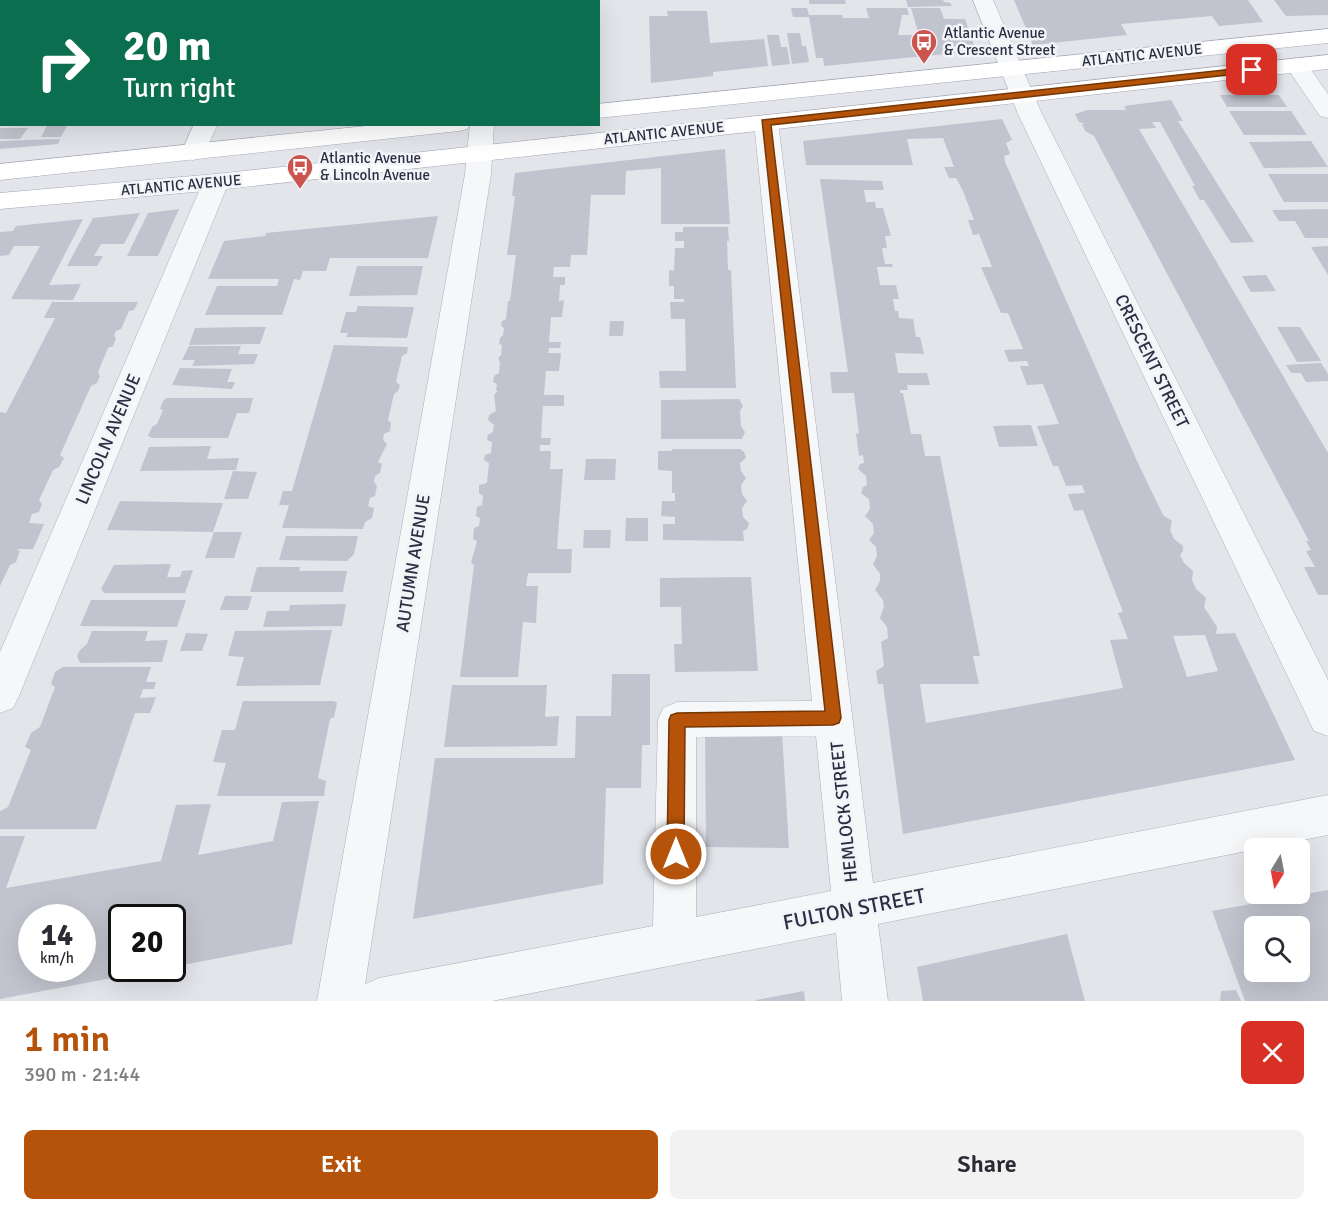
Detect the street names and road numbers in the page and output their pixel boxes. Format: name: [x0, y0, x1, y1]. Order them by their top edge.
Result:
street label: ATLANTIC AVENUE: [1081, 40, 1203, 70]
street label: ATLANTIC AVENUE: [603, 118, 725, 148]
street label: ATLANTIC AVENUE: [120, 171, 242, 199]
street label: CRESCENT STREET: [1110, 290, 1194, 432]
street label: LINCOLN AVENUE: [71, 370, 145, 508]
street label: AUTUMN AVENUE: [391, 492, 435, 634]
street label: HEMLOCK STREET: [826, 740, 862, 884]
street label: FULTON STREET: [781, 882, 928, 936]

